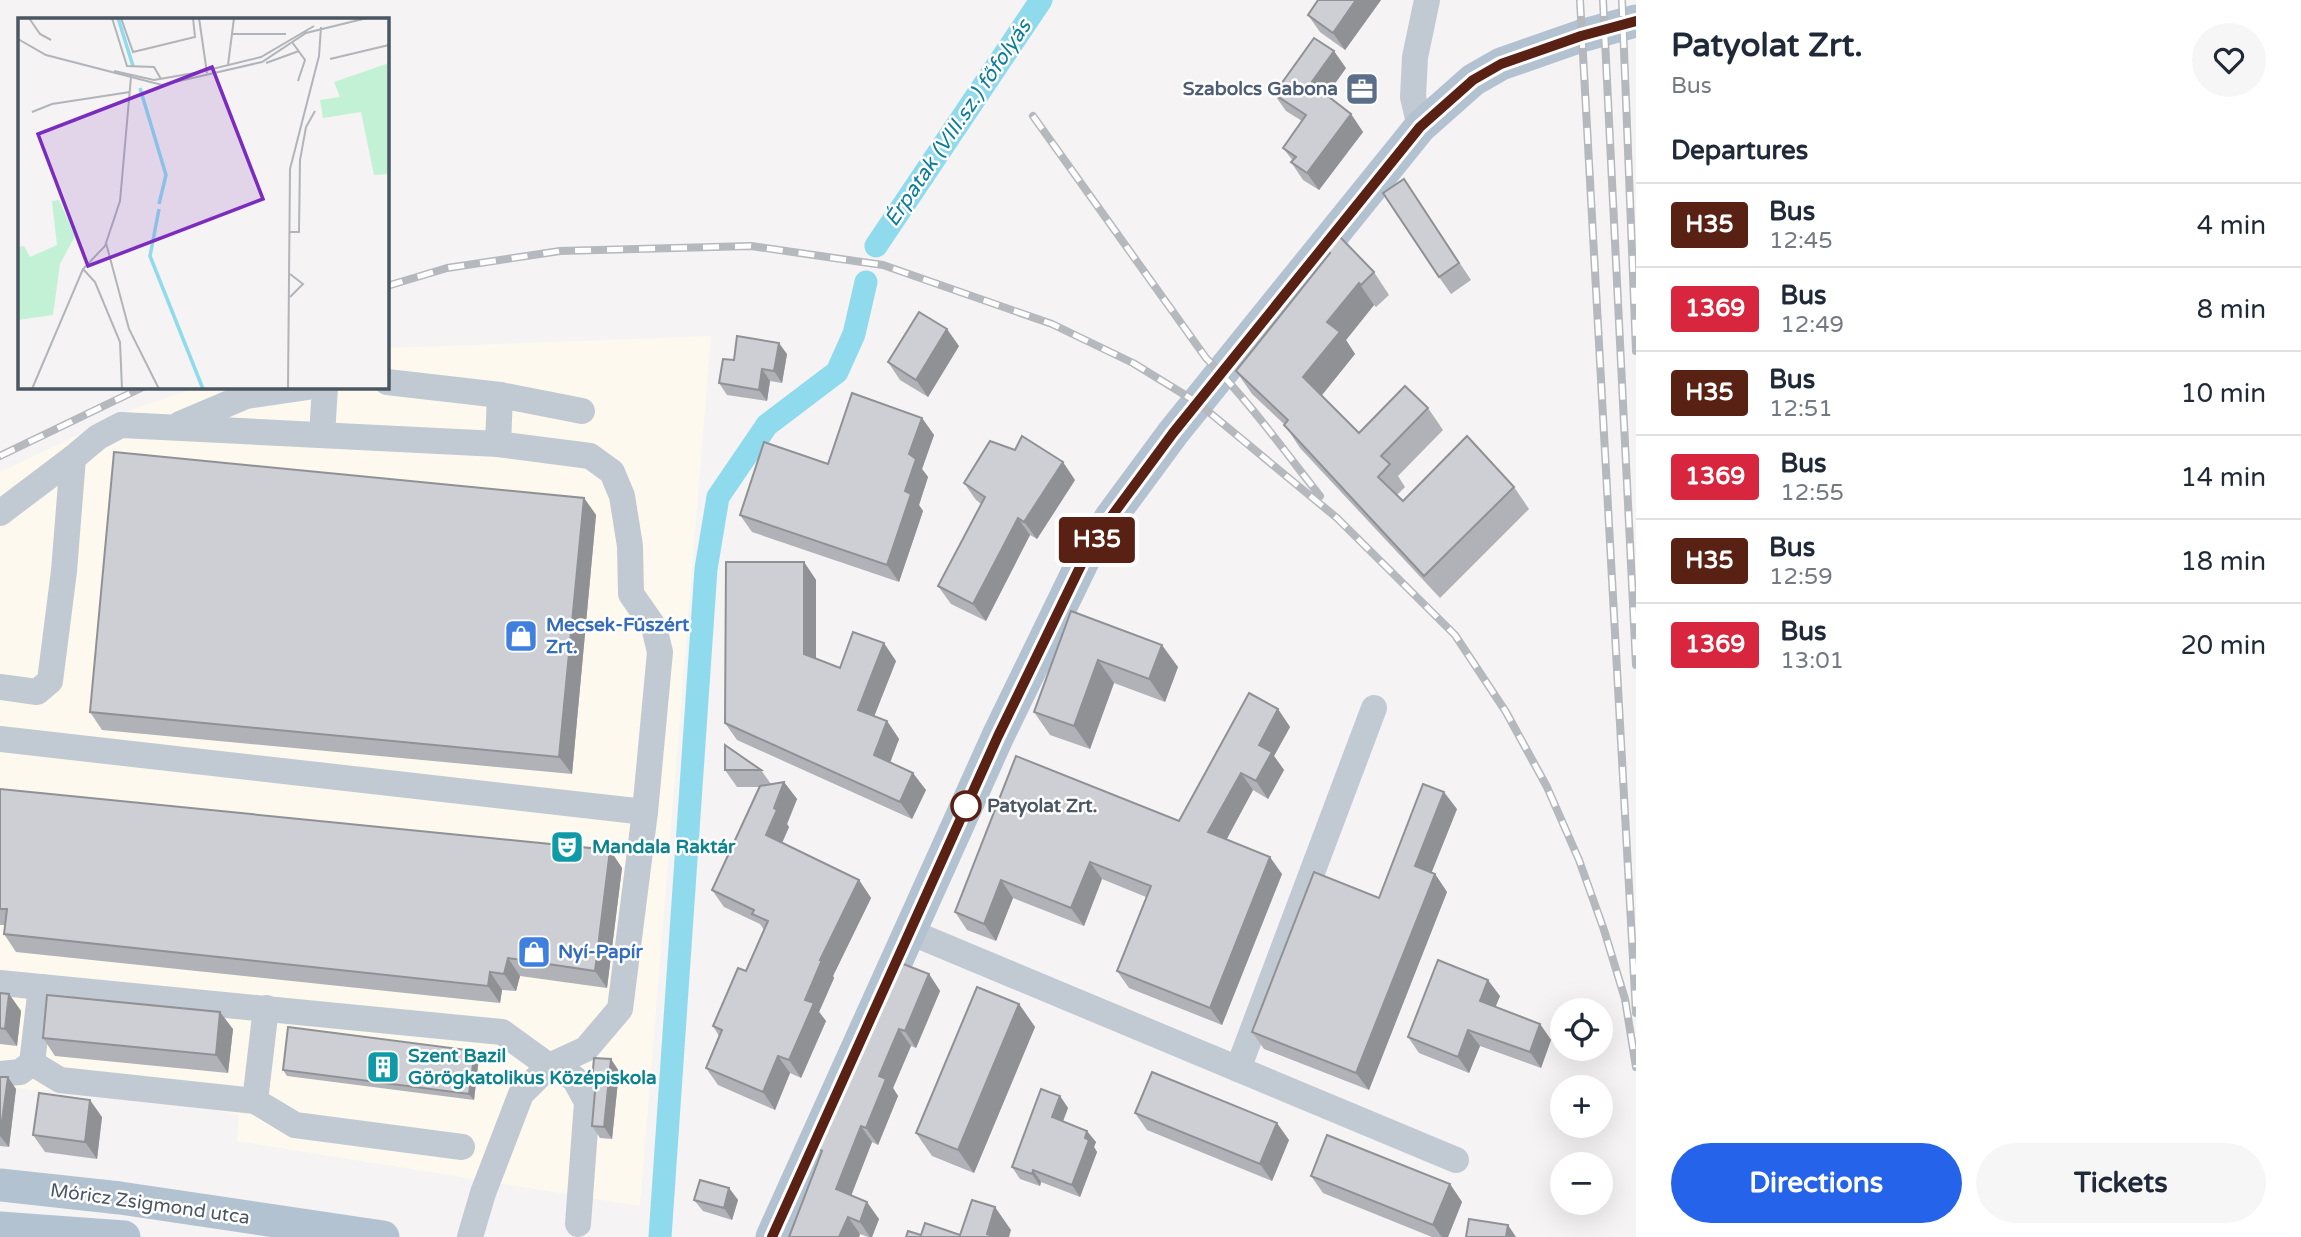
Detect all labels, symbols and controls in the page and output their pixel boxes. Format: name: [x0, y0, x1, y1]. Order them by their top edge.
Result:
water label: Érpatak (VIII.sz.) főfolyás: [879, 13, 1038, 231]
inset map: [18, 18, 388, 388]
button: heart: [2192, 23, 2266, 97]
text: Patyolat Zrt.: [1671, 26, 1863, 65]
office icon: Szabolcs Gabona: [1343, 70, 1381, 108]
text: Bus: [1671, 72, 1712, 100]
place label: Szabolcs Gabona: [1183, 78, 1338, 100]
text: Departures: [1671, 135, 1808, 166]
text: Bus: [1769, 196, 1815, 227]
text: H35: [1685, 210, 1734, 239]
text: 4 min: [2197, 210, 2266, 241]
text: 12:45: [1769, 227, 1833, 255]
text: Bus: [1780, 280, 1826, 311]
text: 1369: [1685, 294, 1745, 323]
text: 8 min: [2197, 294, 2266, 325]
text: 12:49: [1780, 311, 1844, 339]
text: Bus: [1769, 364, 1815, 395]
text: H35: [1685, 378, 1734, 407]
text: 10 min: [2180, 378, 2266, 409]
text: 12:51: [1769, 395, 1833, 423]
text: Bus: [1780, 448, 1826, 479]
text: 1369: [1685, 462, 1745, 491]
text: 14 min: [2180, 462, 2266, 493]
text: 12:55: [1780, 479, 1844, 507]
line badge: H35: [1057, 517, 1137, 563]
text: H35: [1073, 525, 1121, 554]
text: Bus: [1769, 532, 1815, 563]
text: H35: [1685, 546, 1734, 575]
text: 18 min: [2180, 546, 2266, 577]
text: 12:59: [1769, 563, 1833, 591]
place label: Mecsek-Fűszért Zrt.: [546, 614, 690, 658]
text: Bus: [1780, 616, 1826, 647]
shop icon: Mecsek-Fűszért Zrt.: [502, 617, 540, 655]
text: 1369: [1685, 630, 1745, 659]
text: 20 min: [2180, 630, 2266, 661]
text: 13:01: [1780, 647, 1844, 675]
marker: Patyolat Zrt.: [951, 791, 981, 821]
place label: Patyolat Zrt.: [987, 795, 1098, 818]
theatre icon: Mandala Raktár: [548, 828, 586, 866]
place label: Mandala Raktár: [592, 836, 736, 858]
shop icon: Nyí-Papír: [515, 933, 553, 971]
place label: Nyí-Papír: [558, 941, 643, 964]
map controls: [1550, 998, 1613, 1215]
button: locate: [1550, 998, 1613, 1061]
place label: Szent Bazil Görögkatolikus Középiskola: [408, 1045, 657, 1090]
building icon: Szent Bazil Görögkatolikus Középiskola: [364, 1048, 402, 1086]
button: +: [1550, 1075, 1613, 1138]
button: Directions: [1671, 1143, 1962, 1223]
button: Tickets: [1976, 1143, 2266, 1223]
button: −: [1550, 1152, 1613, 1215]
street label: Móricz Zsigmond utca: [49, 1179, 251, 1229]

